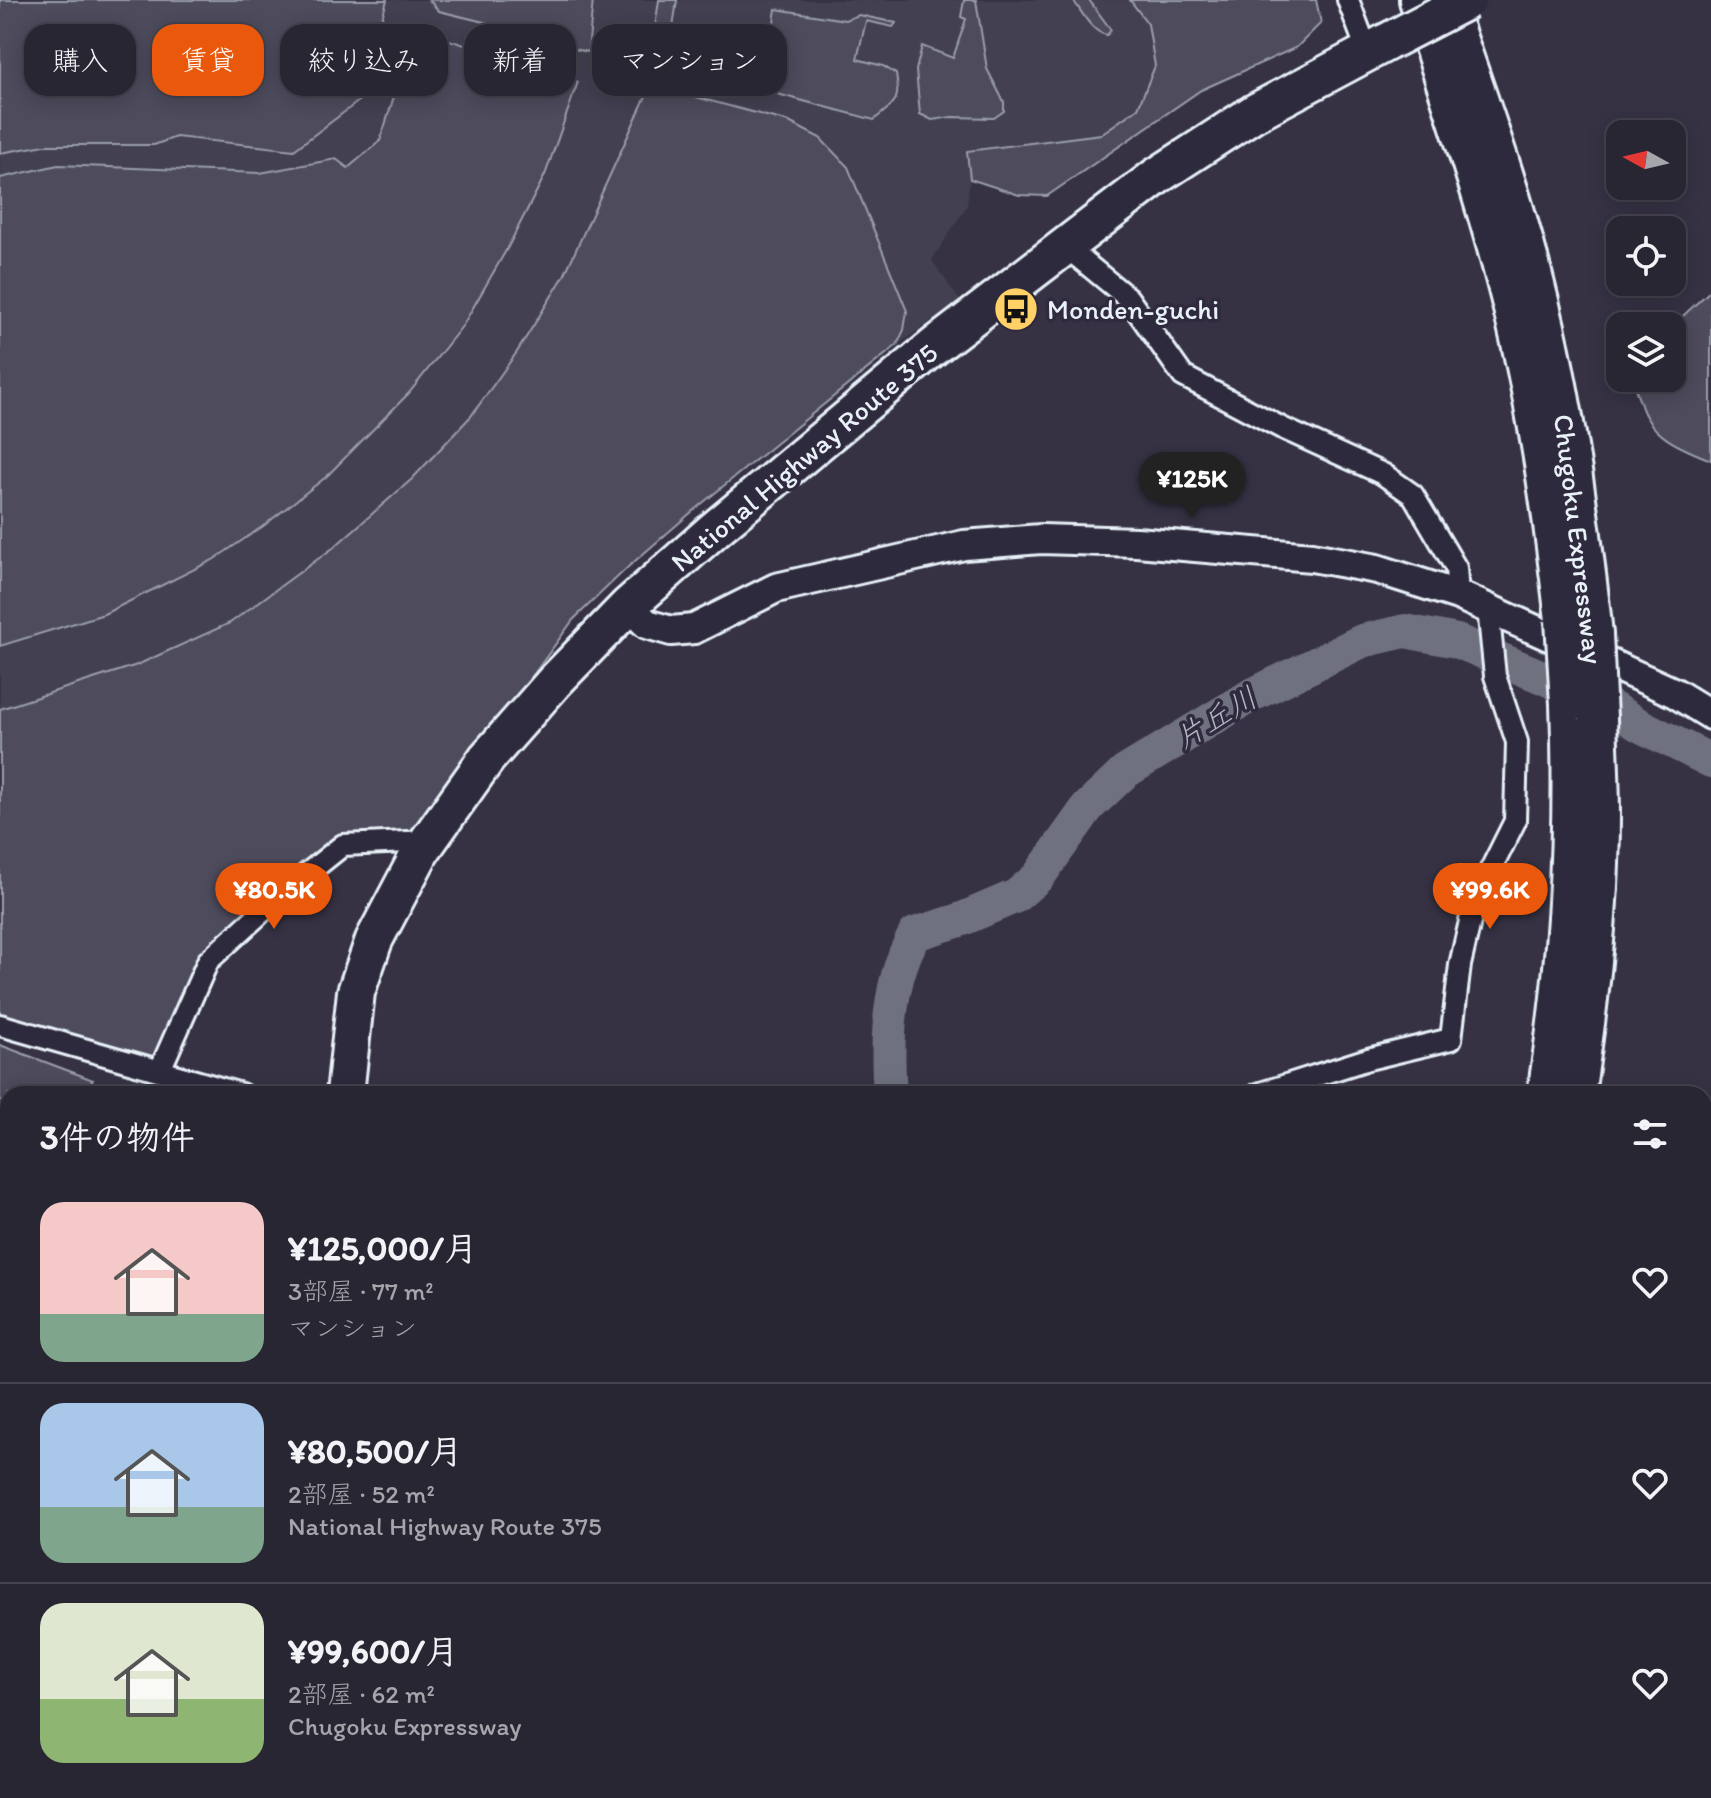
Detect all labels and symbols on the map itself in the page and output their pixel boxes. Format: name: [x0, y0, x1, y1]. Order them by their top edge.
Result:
north arrow: [1606, 120, 1686, 200]
bus stop icon: Monden-guchi: [992, 285, 1040, 333]
place label: Monden-guchi: [1047, 292, 1219, 326]
street label: National Highway Route 375: [664, 335, 944, 579]
street label: Chugoku Expressway: [1547, 412, 1611, 666]
pin: ¥125K: [1136, 452, 1248, 520]
water label: 片丘川: [1168, 679, 1264, 757]
pin: ¥80.5K: [209, 863, 339, 931]
pin: ¥99.6K: [1425, 863, 1555, 931]

